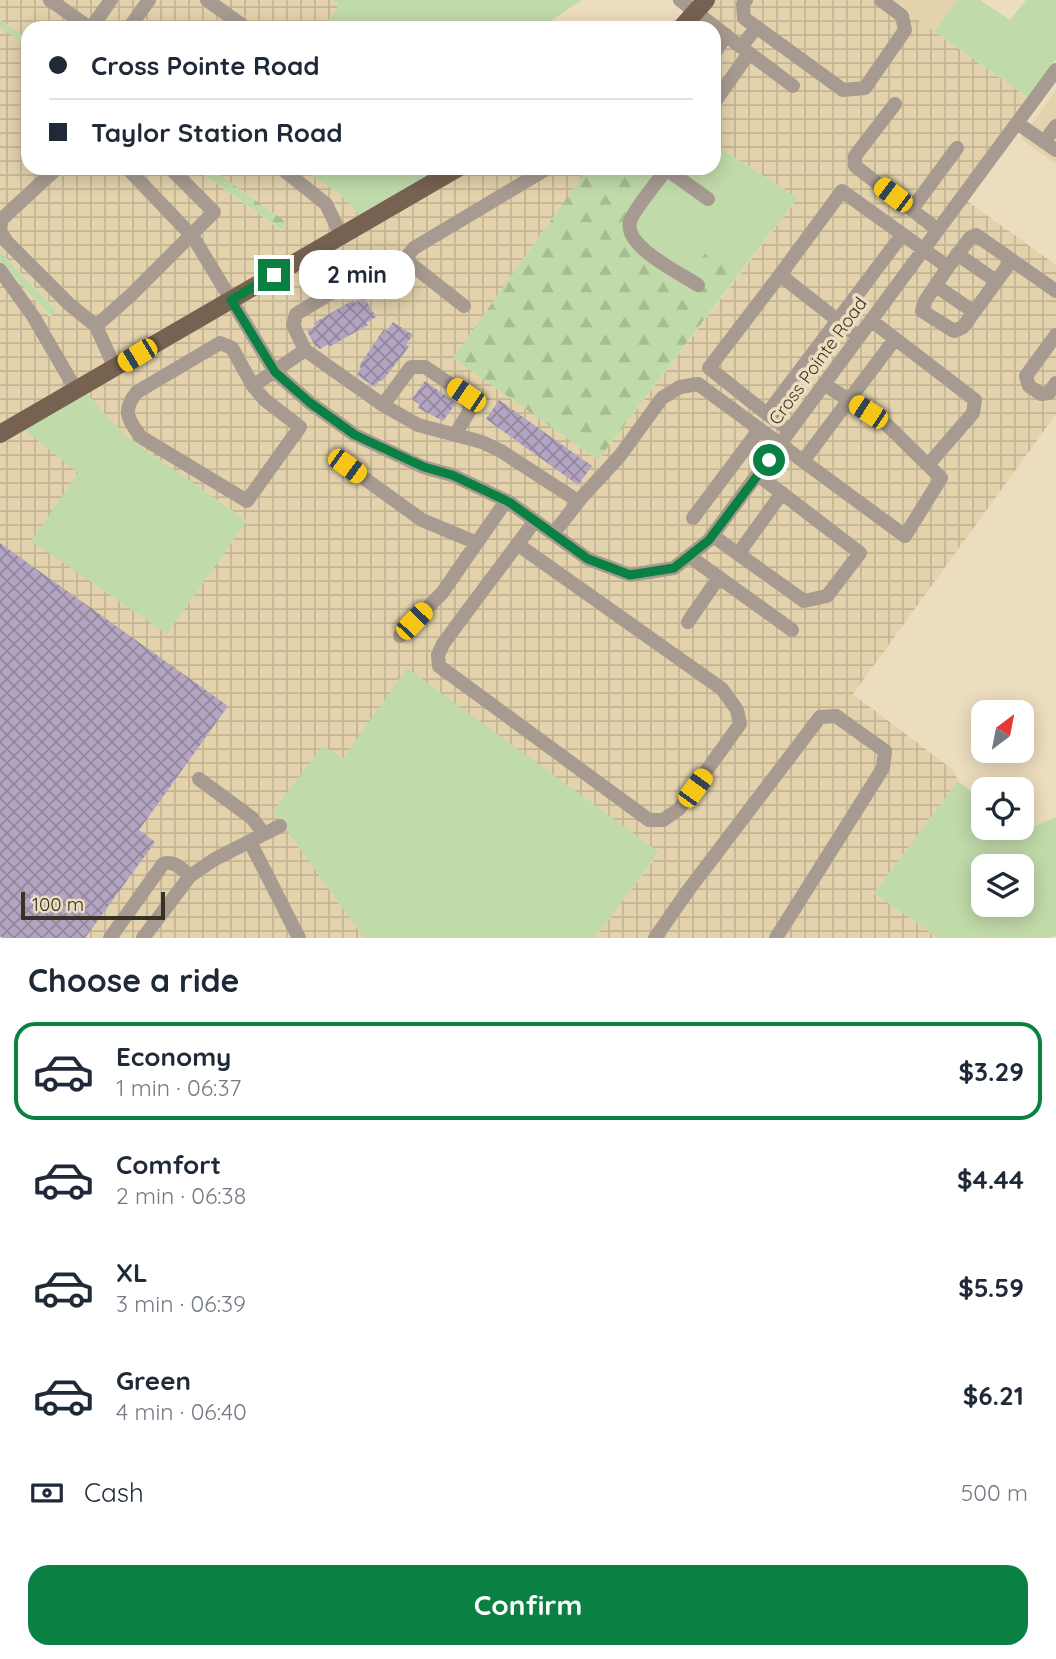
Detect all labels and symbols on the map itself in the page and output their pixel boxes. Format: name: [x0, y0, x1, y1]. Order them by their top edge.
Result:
car: [870, 174, 917, 216]
callout: 2 min: [298, 250, 414, 300]
route end: [258, 259, 290, 291]
street label: Cross Pointe Road: [764, 292, 872, 429]
car: [114, 335, 161, 375]
car: [443, 375, 490, 415]
car: [845, 392, 892, 432]
route start: [753, 444, 785, 476]
car: [324, 445, 371, 487]
car: [392, 599, 437, 643]
north arrow: [971, 700, 1034, 763]
car: [675, 765, 716, 811]
scale bar: [21, 889, 164, 921]

